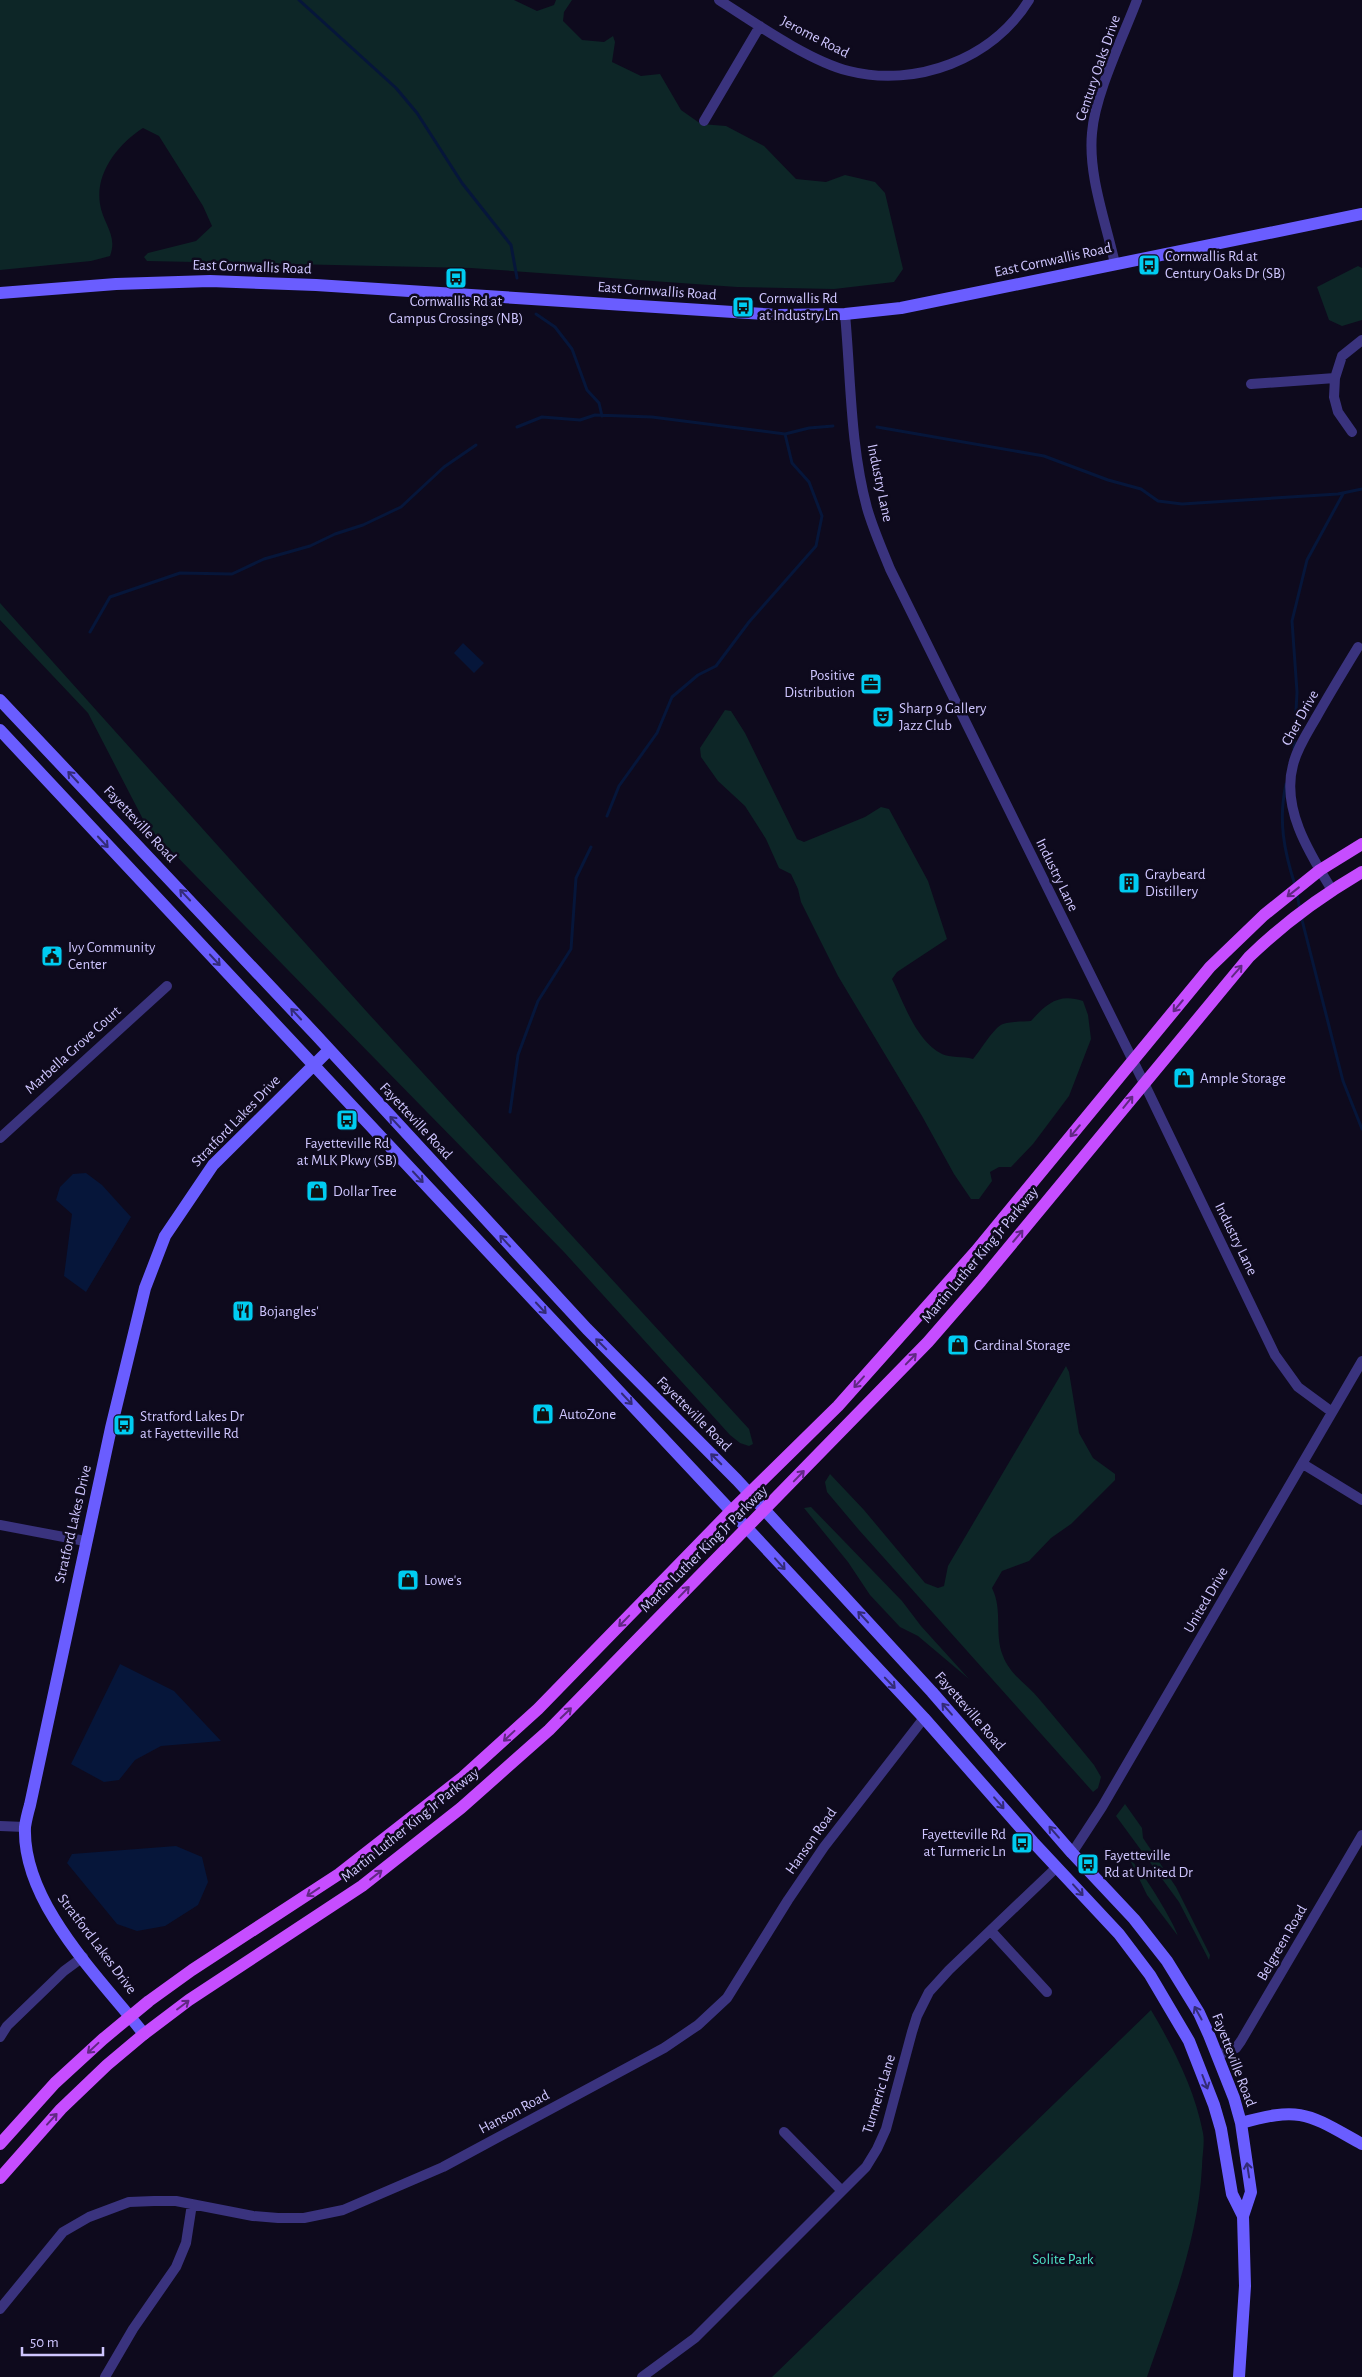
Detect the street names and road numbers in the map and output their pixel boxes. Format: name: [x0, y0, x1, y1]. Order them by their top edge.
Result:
street label: Jerome Road: [778, 13, 852, 61]
street label: Century Oaks Drive: [1073, 13, 1123, 123]
street label: East Cornwallis Road: [993, 240, 1113, 280]
street label: East Cornwallis Road: [192, 257, 312, 277]
street label: East Cornwallis Road: [597, 279, 717, 303]
street label: Industry Lane: [864, 443, 896, 523]
street label: Cher Drive: [1279, 688, 1321, 748]
street label: Fayetteville Road: [101, 783, 179, 865]
street label: Industry Lane: [1033, 836, 1081, 914]
street label: Marbella Grove Court: [22, 1003, 124, 1097]
street label: Stratford Lakes Drive: [189, 1072, 283, 1170]
street label: Fayetteville Road: [377, 1080, 455, 1162]
street label: Martin Luther King Jr Parkway: [919, 1184, 1042, 1326]
street label: Industry Lane: [1212, 1200, 1260, 1278]
street label: Fayetteville Road: [654, 1374, 734, 1454]
street label: Stratford Lakes Drive: [52, 1463, 94, 1585]
street label: Martin Luther King Jr Parkway: [638, 1482, 771, 1615]
street label: United Drive: [1181, 1564, 1231, 1636]
street label: Fayetteville Road: [932, 1669, 1008, 1753]
street label: Martin Luther King Jr Parkway: [338, 1764, 482, 1885]
street label: Hanson Road: [783, 1805, 839, 1877]
street label: Stratford Lakes Drive: [55, 1891, 139, 1997]
street label: Belgreen Road: [1254, 1902, 1310, 1983]
street label: Fayetteville Road: [1209, 2011, 1259, 2109]
street label: Turmeric Lane: [860, 2053, 898, 2135]
street label: Hanson Road: [476, 2087, 552, 2137]

